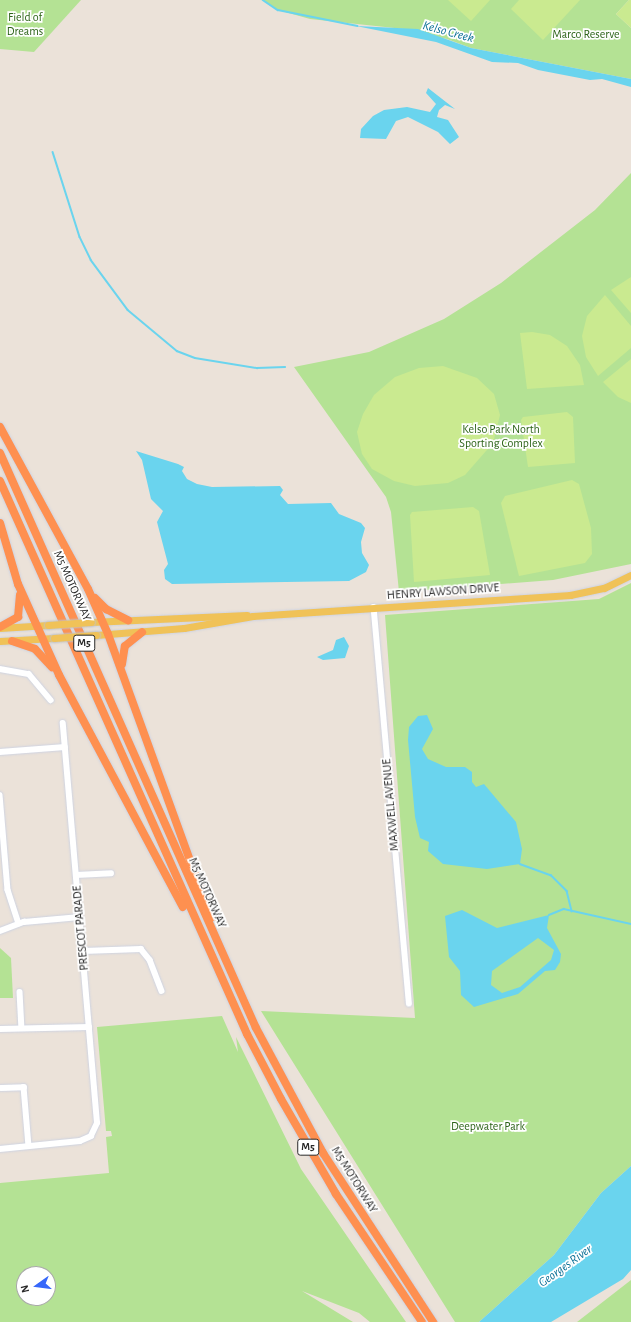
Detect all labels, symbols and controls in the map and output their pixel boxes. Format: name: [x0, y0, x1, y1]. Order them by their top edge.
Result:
park label: Field of Dreams: [7, 11, 43, 39]
water label: Kelso Creek: [421, 19, 475, 47]
park label: Marco Reserve: [552, 28, 620, 42]
park label: Kelso Park North Sporting Complex: [459, 423, 543, 451]
street label: M5 MOTORWAY: [50, 549, 94, 623]
street label: HENRY LAWSON DRIVE: [386, 581, 500, 603]
road number: M5: [73, 634, 95, 652]
street label: MAXWELL AVENUE: [380, 758, 402, 852]
street label: M5 MOTORWAY: [185, 856, 229, 930]
street label: PRESCOT PARADE: [70, 885, 92, 971]
park label: Deepwater Park: [451, 1120, 525, 1134]
road number: M5: [297, 1138, 319, 1156]
street label: M5 MOTORWAY: [328, 1144, 380, 1216]
water label: Georges River: [536, 1242, 596, 1292]
north arrow: [16, 1266, 56, 1306]
text: N: [19, 1284, 31, 1294]

